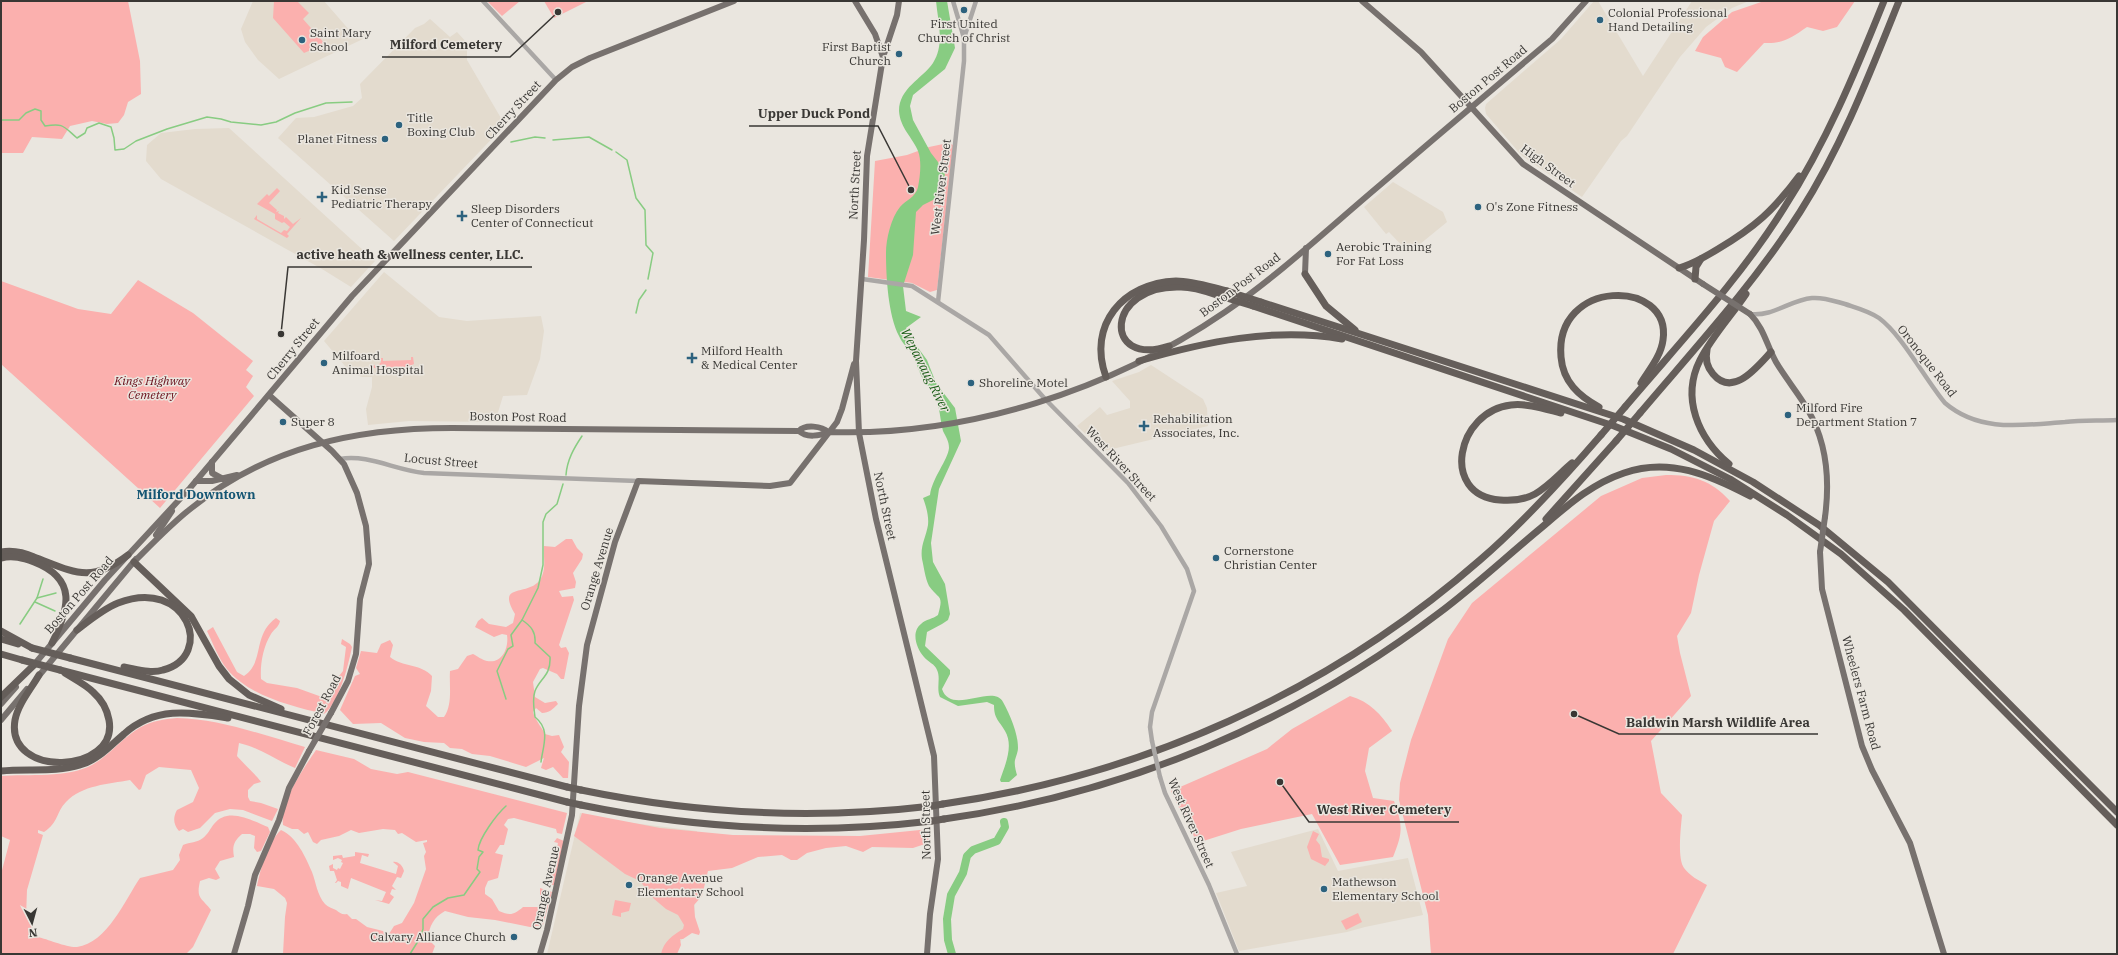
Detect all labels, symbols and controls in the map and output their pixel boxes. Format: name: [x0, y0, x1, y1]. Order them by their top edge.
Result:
marker: First United Church of Christ: [959, 5, 969, 15]
place label: Colonial Professional Hand Detailing: [1608, 5, 1727, 34]
marker: Colonial Professional Hand Detailing: [1595, 15, 1605, 25]
place label: First United Church of Christ: [918, 16, 1010, 45]
place label: Saint Mary School: [310, 25, 372, 54]
callout: Milford Cemetery: [382, 32, 510, 57]
marker: Saint Mary School: [297, 35, 307, 45]
text: Milford Cemetery: [390, 36, 503, 53]
place label: First Baptist Church: [822, 39, 892, 68]
street label: Boston Post Road: [1446, 42, 1530, 116]
marker: First Baptist Church: [894, 49, 904, 59]
street label: Cherry Street: [481, 77, 544, 142]
callout: Upper Duck Pond: [749, 101, 878, 126]
text: Upper Duck Pond: [758, 105, 870, 122]
place label: Title Boxing Club: [407, 110, 475, 139]
marker: Title Boxing Club: [394, 120, 404, 130]
place label: Planet Fitness: [297, 131, 377, 146]
marker: Planet Fitness: [380, 134, 390, 144]
street label: West River Street: [927, 138, 954, 236]
street label: High Street: [1518, 141, 1578, 190]
street label: North Street: [845, 150, 864, 220]
place label: Kid Sense Pediatric Therapy: [331, 182, 433, 211]
marker: Kid Sense Pediatric Therapy: [316, 191, 328, 203]
place label: O's Zone Fitness: [1486, 199, 1578, 214]
place label: Sleep Disorders Center of Connecticut: [471, 201, 593, 230]
marker: O's Zone Fitness: [1473, 202, 1483, 212]
marker: Sleep Disorders Center of Connecticut: [456, 210, 468, 222]
place label: Aerobic Training For Fat Loss: [1336, 239, 1432, 268]
callout: active heath & wellness center, LLC.: [288, 242, 532, 267]
text: active heath & wellness center, LLC.: [296, 246, 524, 263]
street label: Boston Post Road: [1196, 249, 1283, 320]
marker: Aerobic Training For Fat Loss: [1323, 249, 1333, 259]
street label: Cherry Street: [263, 315, 322, 383]
street label: Oronoque Road: [1894, 322, 1960, 400]
water label: Wepawaug River: [897, 325, 954, 415]
place label: Milford Health & Medical Center: [701, 343, 798, 372]
place label: Milfoard Animal Hospital: [332, 348, 424, 377]
marker: Milford Health & Medical Center: [686, 352, 698, 364]
marker: Milfoard Animal Hospital: [319, 358, 329, 368]
park label: Kings Highway Cemetery: [113, 373, 191, 402]
place label: Shoreline Motel: [979, 375, 1068, 390]
marker: Shoreline Motel: [966, 378, 976, 388]
place label: Milford Fire Department Station 7: [1796, 400, 1917, 429]
street label: Boston Post Road: [469, 408, 567, 425]
marker: Milford Fire Department Station 7: [1783, 410, 1793, 420]
place label: Rehabilitation Associates, Inc.: [1153, 411, 1239, 440]
place label: Super 8: [291, 414, 335, 429]
marker: Super 8: [278, 417, 288, 427]
marker: Rehabilitation Associates, Inc.: [1138, 420, 1150, 432]
street label: West River Street: [1083, 423, 1160, 504]
street label: Locust Street: [403, 450, 479, 471]
street label: North Street: [871, 470, 900, 542]
district label: Milford Downtown: [136, 486, 256, 503]
street label: Orange Avenue: [577, 526, 616, 612]
place label: Cornerstone Christian Center: [1224, 543, 1318, 572]
street label: Boston Post Road: [41, 553, 116, 636]
marker: Cornerstone Christian Center: [1211, 553, 1221, 563]
street label: Wheelers Farm Road: [1839, 634, 1884, 752]
street label: Forest Road: [299, 672, 344, 738]
callout: Baldwin Marsh Wildlife Area: [1619, 709, 1818, 734]
text: Baldwin Marsh Wildlife Area: [1626, 714, 1810, 731]
street label: West River Street: [1165, 776, 1218, 870]
street label: North Street: [917, 790, 934, 860]
callout: West River Cemetery: [1309, 797, 1459, 822]
text: West River Cemetery: [1317, 801, 1452, 818]
street label: Orange Avenue: [529, 844, 562, 931]
place label: Orange Avenue Elementary School: [637, 870, 744, 899]
place label: Mathewson Elementary School: [1332, 874, 1439, 903]
marker: Orange Avenue Elementary School: [624, 880, 634, 890]
marker: Mathewson Elementary School: [1319, 884, 1329, 894]
north arrow: [12, 903, 52, 943]
text: N: [28, 926, 38, 940]
place label: Calvary Alliance Church: [370, 929, 507, 944]
marker: Calvary Alliance Church: [509, 932, 519, 942]

